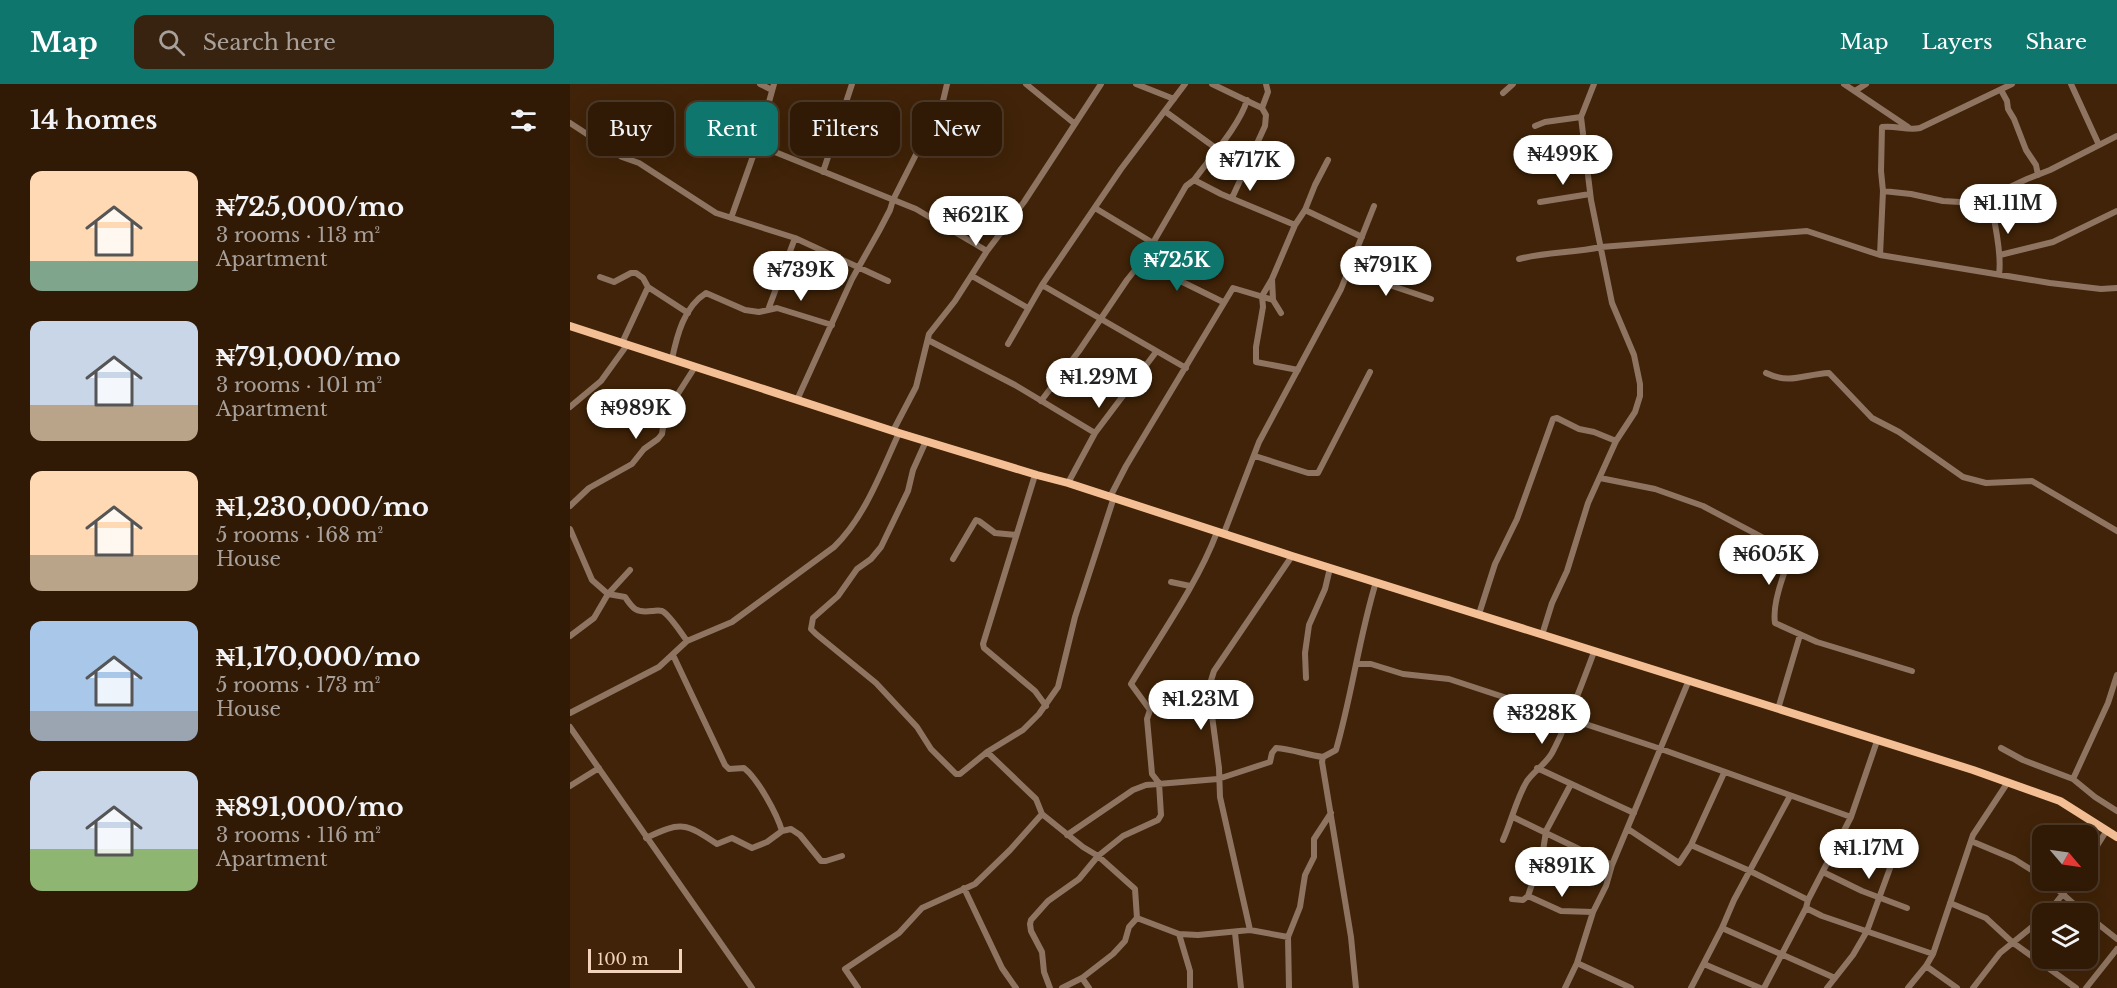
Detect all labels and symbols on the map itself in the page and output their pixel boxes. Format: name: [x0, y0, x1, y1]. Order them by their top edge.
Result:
pin: ₦499K: [1521, 135, 1605, 186]
pin: ₦717K: [1208, 141, 1292, 192]
pin: ₦1.11M: [1959, 184, 2057, 235]
pin: ₦621K: [934, 196, 1018, 247]
pin: ₦725K: [1135, 241, 1219, 292]
pin: ₦791K: [1344, 246, 1428, 297]
pin: ₦739K: [759, 251, 843, 302]
pin: ₦1.29M: [1050, 358, 1148, 409]
pin: ₦989K: [594, 389, 678, 440]
pin: ₦605K: [1727, 535, 1811, 586]
pin: ₦1.23M: [1152, 680, 1250, 731]
pin: ₦328K: [1500, 694, 1584, 745]
north arrow: [2032, 825, 2098, 891]
pin: ₦1.17M: [1820, 829, 1918, 880]
pin: ₦891K: [1520, 847, 1604, 898]
scale bar: [588, 946, 682, 974]

